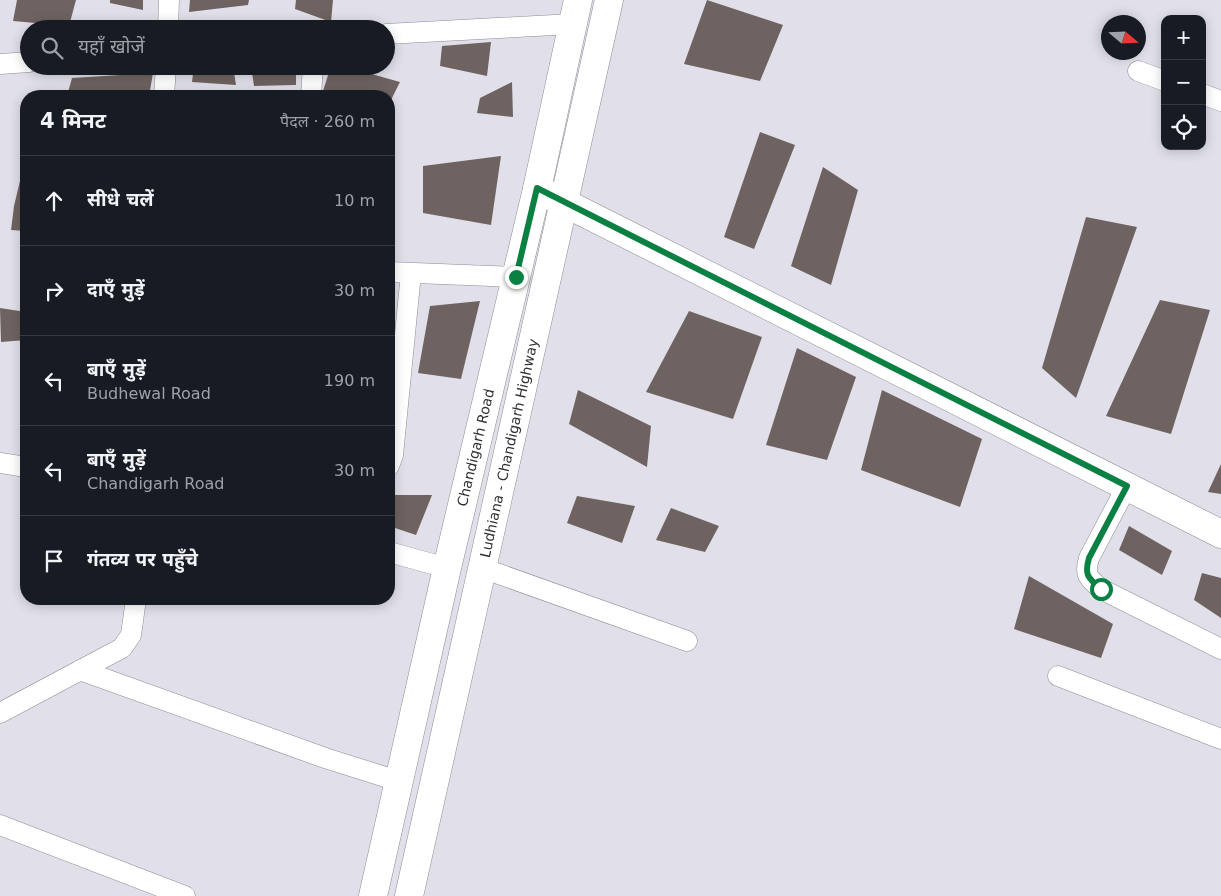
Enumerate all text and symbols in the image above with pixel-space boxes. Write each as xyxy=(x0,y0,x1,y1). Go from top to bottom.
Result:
north arrow xyxy=(1101,15,1146,60)
map controls xyxy=(1161,15,1206,150)
button: + xyxy=(1161,15,1206,60)
search box xyxy=(20,20,395,75)
icon: search xyxy=(38,34,66,62)
text: यहाँ खोजें xyxy=(78,35,145,57)
button: − xyxy=(1161,60,1206,105)
button: locate xyxy=(1161,105,1206,150)
text: 4 मिनट xyxy=(40,109,106,133)
text: पैदल · 260 m xyxy=(280,112,375,131)
icon: ahead xyxy=(40,187,68,215)
text: सीधे चलें xyxy=(87,188,154,210)
text: 10 m xyxy=(334,191,375,210)
route end xyxy=(505,266,528,289)
icon: right xyxy=(40,277,68,305)
text: दाएँ मुड़ें xyxy=(87,278,145,300)
text: 30 m xyxy=(334,281,375,300)
street label: Ludhiana - Chandigarh Highway xyxy=(477,337,541,559)
text: बाएँ मुड़ें xyxy=(87,358,146,380)
icon: left xyxy=(40,367,68,395)
text: 190 m xyxy=(324,371,375,390)
text: Budhewal Road xyxy=(87,384,211,403)
street label: Chandigarh Road xyxy=(454,387,497,508)
text: बाएँ मुड़ें xyxy=(87,448,146,470)
icon: left xyxy=(40,457,68,485)
text: 30 m xyxy=(334,461,375,480)
text: Chandigarh Road xyxy=(87,474,225,493)
icon: arrive xyxy=(40,547,68,575)
text: गंतव्य पर पहुँचे xyxy=(87,548,198,570)
route start xyxy=(1090,578,1113,601)

